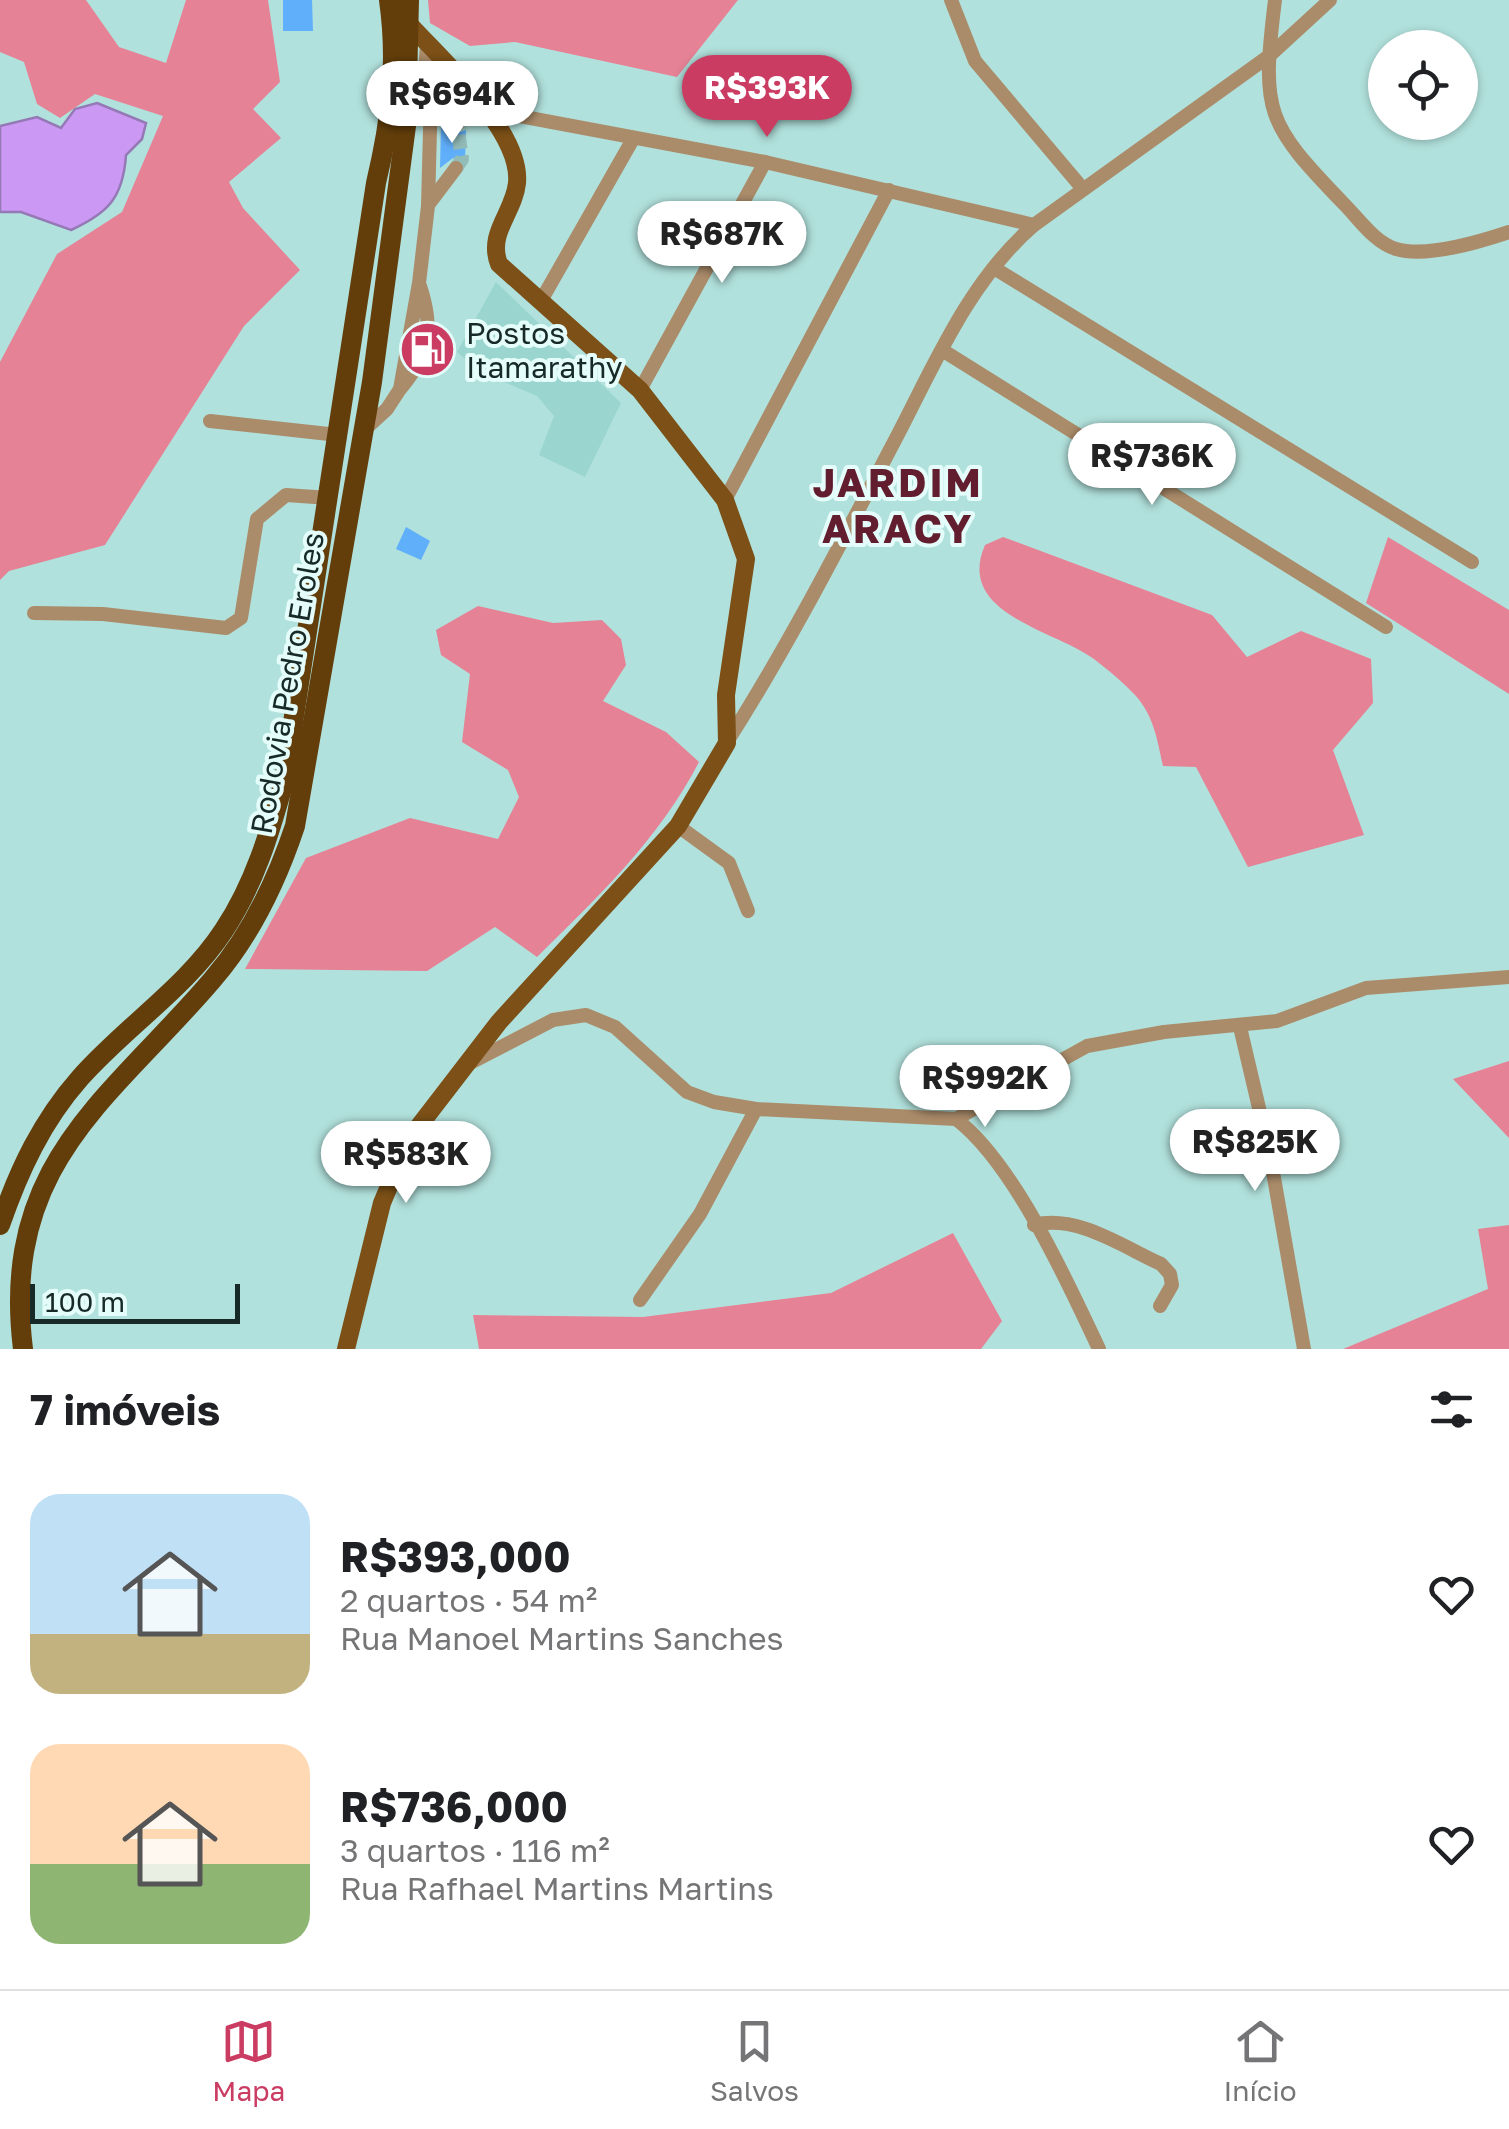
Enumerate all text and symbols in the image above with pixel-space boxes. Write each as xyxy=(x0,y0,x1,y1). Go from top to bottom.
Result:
map controls xyxy=(1368,30,1478,140)
button: locate xyxy=(1368,30,1478,140)
pin: R$393K xyxy=(686,55,848,140)
pin: R$694K xyxy=(371,61,533,146)
text: R$393K xyxy=(704,68,830,106)
text: R$694K xyxy=(388,74,516,112)
pin: R$687K xyxy=(641,201,803,286)
text: R$687K xyxy=(659,214,785,252)
place label: Postos Itamarathy xyxy=(466,315,623,385)
fuel station icon: Postos Itamarathy xyxy=(397,320,457,380)
pin: R$736K xyxy=(1071,423,1233,508)
text: R$736K xyxy=(1090,436,1214,474)
district label: JARDIM ARACY xyxy=(813,458,983,552)
street label: Rodovia Pedro Eroles xyxy=(243,529,331,837)
pin: R$992K xyxy=(904,1045,1066,1130)
text: R$992K xyxy=(921,1058,1049,1096)
pin: R$825K xyxy=(1174,1109,1336,1194)
pin: R$583K xyxy=(325,1121,487,1206)
text: R$825K xyxy=(1192,1122,1318,1160)
text: R$583K xyxy=(343,1134,469,1172)
scale bar xyxy=(30,1279,240,1324)
text: 100 m xyxy=(45,1285,125,1318)
icon: filters xyxy=(1424,1382,1479,1437)
text: 7 imóveis xyxy=(30,1384,220,1434)
text: R$393,000 xyxy=(340,1531,571,1581)
icon: home xyxy=(110,1534,230,1654)
icon: heart xyxy=(1424,1567,1479,1622)
text: 2 quartos · 54 m² xyxy=(340,1581,597,1619)
text: Rua Manoel Martins Sanches xyxy=(340,1619,783,1657)
text: R$736,000 xyxy=(340,1781,568,1831)
icon: home xyxy=(110,1784,230,1904)
icon: heart xyxy=(1424,1817,1479,1872)
text: 3 quartos · 116 m² xyxy=(340,1831,610,1869)
text: Rua Rafhael Martins Martins xyxy=(340,1869,774,1907)
tab: Mapa xyxy=(212,2014,285,2107)
tab: Salvos xyxy=(710,2014,799,2107)
tab: Início xyxy=(1224,2014,1297,2107)

